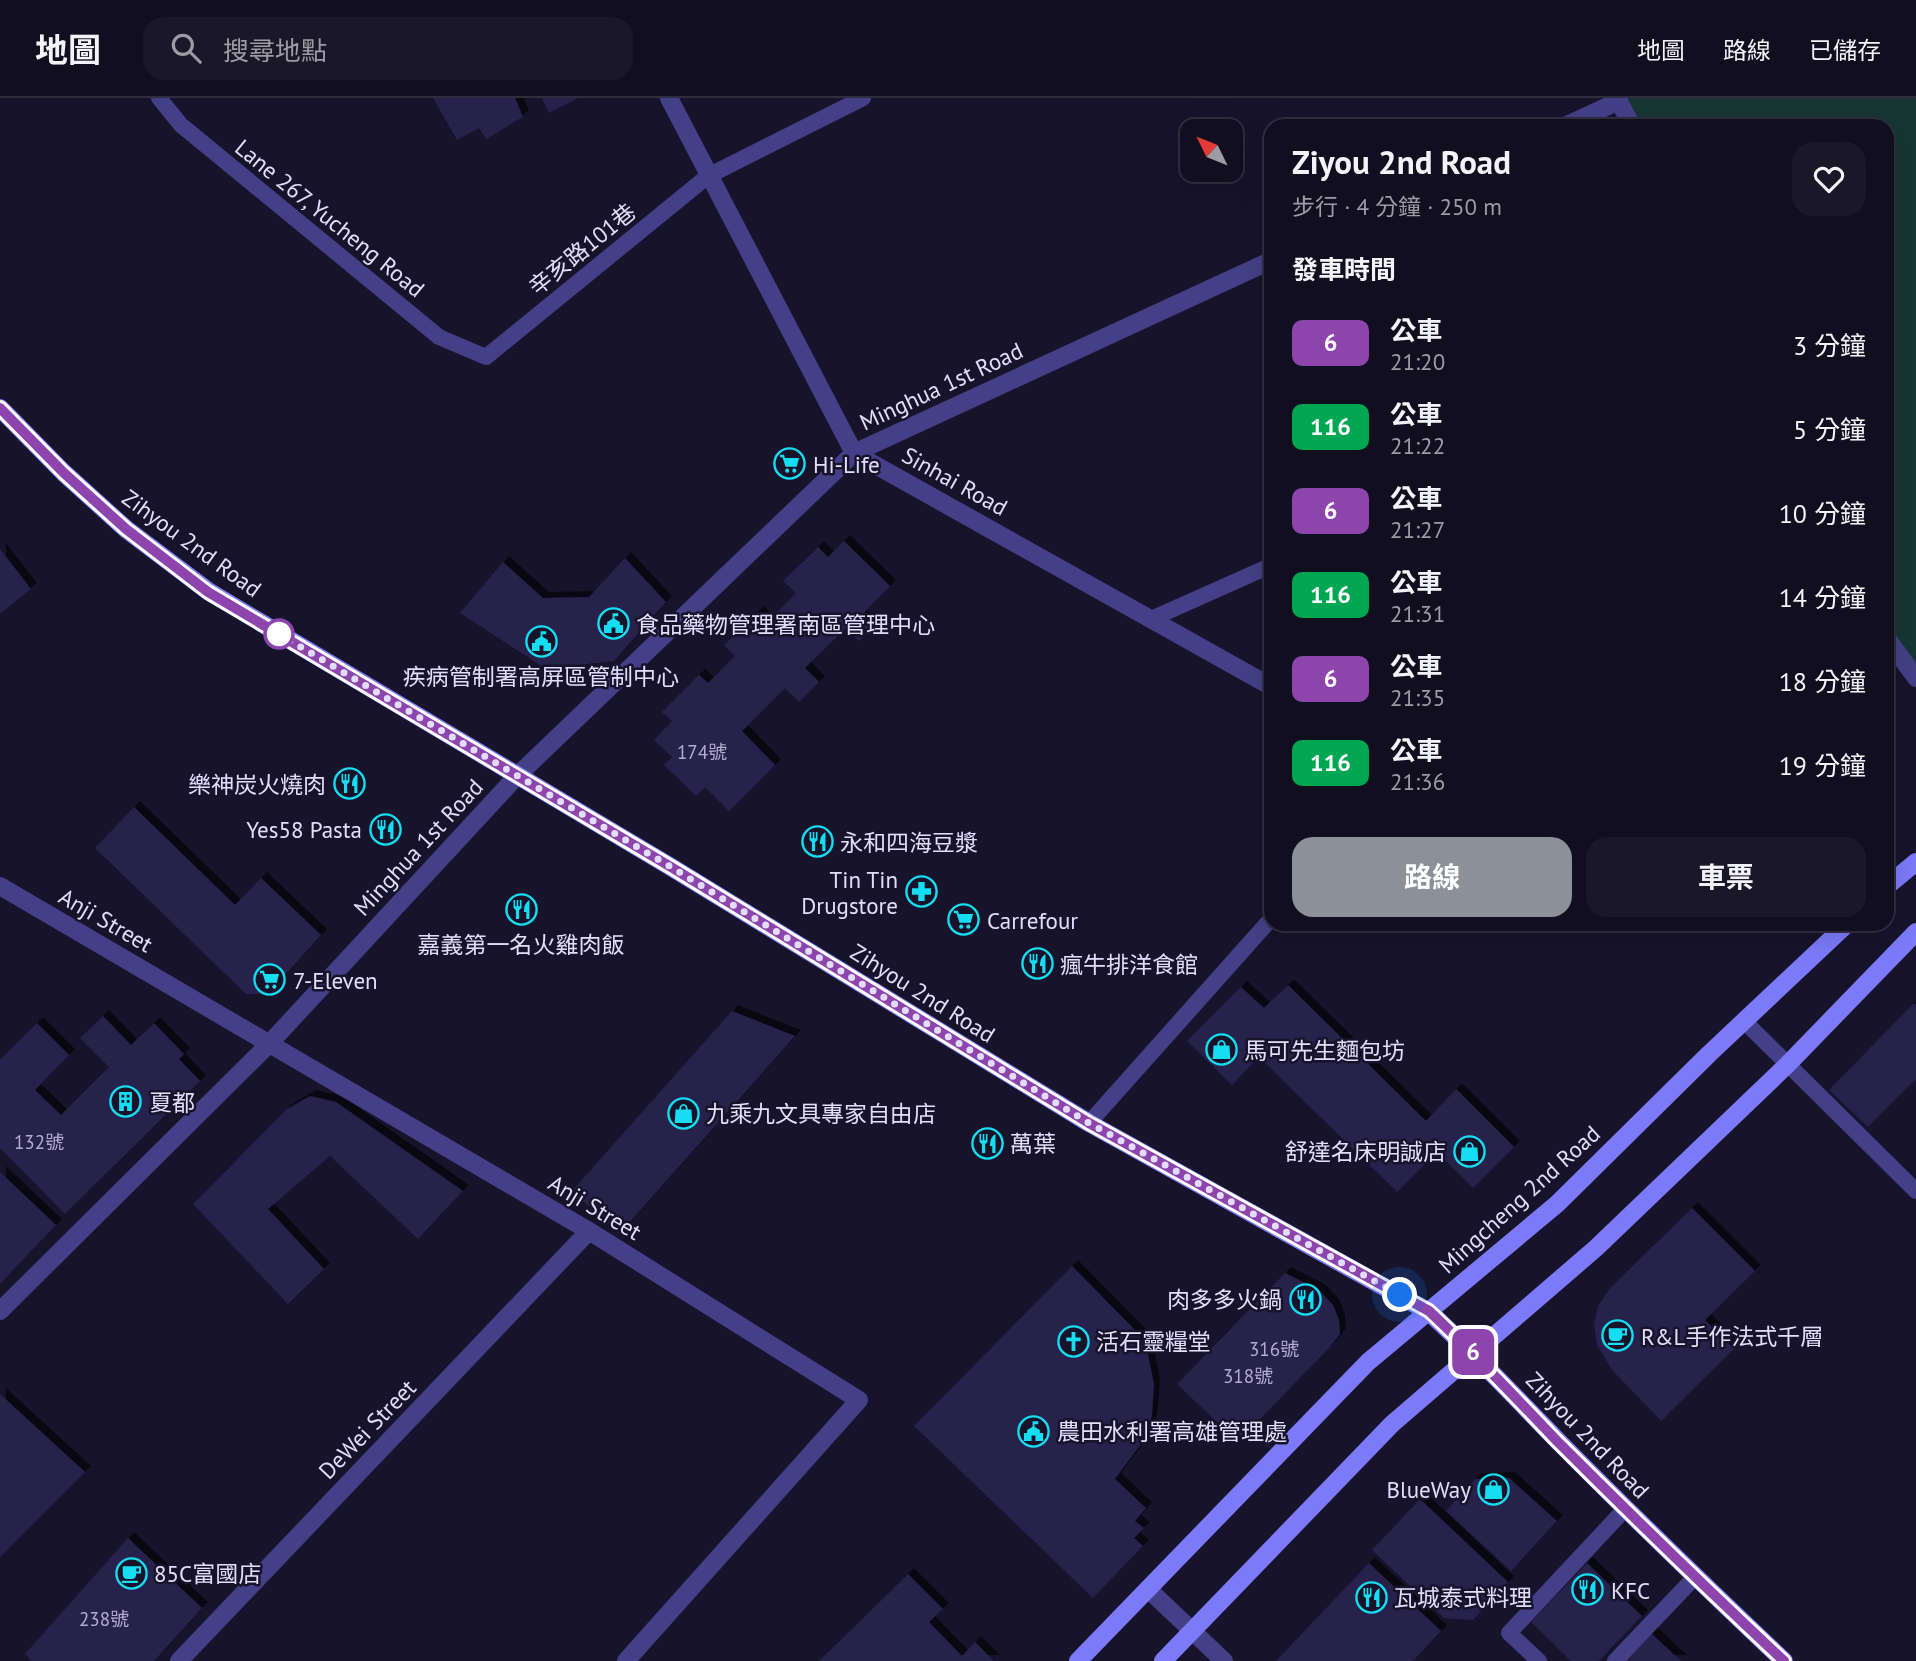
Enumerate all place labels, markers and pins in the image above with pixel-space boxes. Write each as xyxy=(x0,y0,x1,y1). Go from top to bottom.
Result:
supermarket icon: Hi-Life xyxy=(773,447,807,481)
place label: Hi-Life xyxy=(813,450,880,479)
public building icon: 食品藥物管理署南區管理中心 xyxy=(596,607,630,641)
place label: 食品藥物管理署南區管理中心 xyxy=(636,610,935,639)
unlabelled marker xyxy=(264,619,294,649)
public building icon: 疾病管制署高屏區管制中心 xyxy=(524,625,558,659)
place label: 疾病管制署高屏區管制中心 xyxy=(403,662,679,691)
restaurant icon: 樂神炭火燒肉 xyxy=(332,767,366,801)
place label: 樂神炭火燒肉 xyxy=(188,770,326,799)
restaurant icon: Yes58 Pasta xyxy=(368,812,402,846)
place label: Yes58 Pasta xyxy=(246,815,362,844)
restaurant icon: 永和四海豆漿 xyxy=(800,825,834,859)
place label: 永和四海豆漿 xyxy=(840,828,978,857)
place label: Tin Tin Drugstore xyxy=(801,865,898,920)
pharmacy icon: Tin Tin Drugstore xyxy=(904,875,938,909)
restaurant icon: 嘉義第一名火雞肉飯 xyxy=(504,893,538,927)
supermarket icon: Carrefour xyxy=(947,903,981,937)
place label: Carrefour xyxy=(987,906,1078,935)
place label: 嘉義第一名火雞肉飯 xyxy=(418,930,625,959)
restaurant icon: 瘋牛排洋食館 xyxy=(1020,947,1054,981)
place label: 瘋牛排洋食館 xyxy=(1060,950,1198,979)
supermarket icon: 7-Eleven xyxy=(253,963,287,997)
place label: 7-Eleven xyxy=(293,966,378,995)
shop icon: 馬可先生麵包坊 xyxy=(1204,1033,1238,1067)
place label: 馬可先生麵包坊 xyxy=(1244,1036,1405,1065)
building icon: 夏都 xyxy=(109,1085,143,1119)
place label: 夏都 xyxy=(149,1088,195,1117)
shop icon: 九乘九文具專家自由店 xyxy=(666,1096,700,1130)
place label: 九乘九文具專家自由店 xyxy=(706,1099,936,1128)
restaurant icon: 萬葉 xyxy=(970,1126,1004,1160)
place label: 萬葉 xyxy=(1010,1129,1056,1158)
shop icon: 舒達名床明誠店 xyxy=(1452,1134,1486,1168)
place label: 舒達名床明誠店 xyxy=(1285,1137,1446,1166)
restaurant icon: 肉多多火鍋 xyxy=(1288,1282,1322,1316)
place label: 肉多多火鍋 xyxy=(1167,1285,1282,1314)
cafe icon: R&L手作法式千層 xyxy=(1601,1319,1635,1353)
place label: R&L手作法式千層 xyxy=(1641,1322,1823,1351)
church icon: 活石靈糧堂 xyxy=(1056,1324,1090,1358)
place label: 活石靈糧堂 xyxy=(1096,1327,1211,1356)
public building icon: 農田水利署高雄管理處 xyxy=(1017,1414,1051,1448)
place label: 農田水利署高雄管理處 xyxy=(1057,1417,1287,1446)
shop icon: BlueWay xyxy=(1477,1472,1511,1506)
place label: BlueWay xyxy=(1387,1475,1471,1504)
cafe icon: 85C富國店 xyxy=(114,1556,148,1590)
place label: 85C富國店 xyxy=(154,1559,261,1588)
restaurant icon: KFC xyxy=(1571,1573,1605,1607)
place label: KFC xyxy=(1611,1576,1650,1605)
restaurant icon: 瓦城泰式料理 xyxy=(1354,1580,1388,1614)
place label: 瓦城泰式料理 xyxy=(1394,1583,1532,1612)

